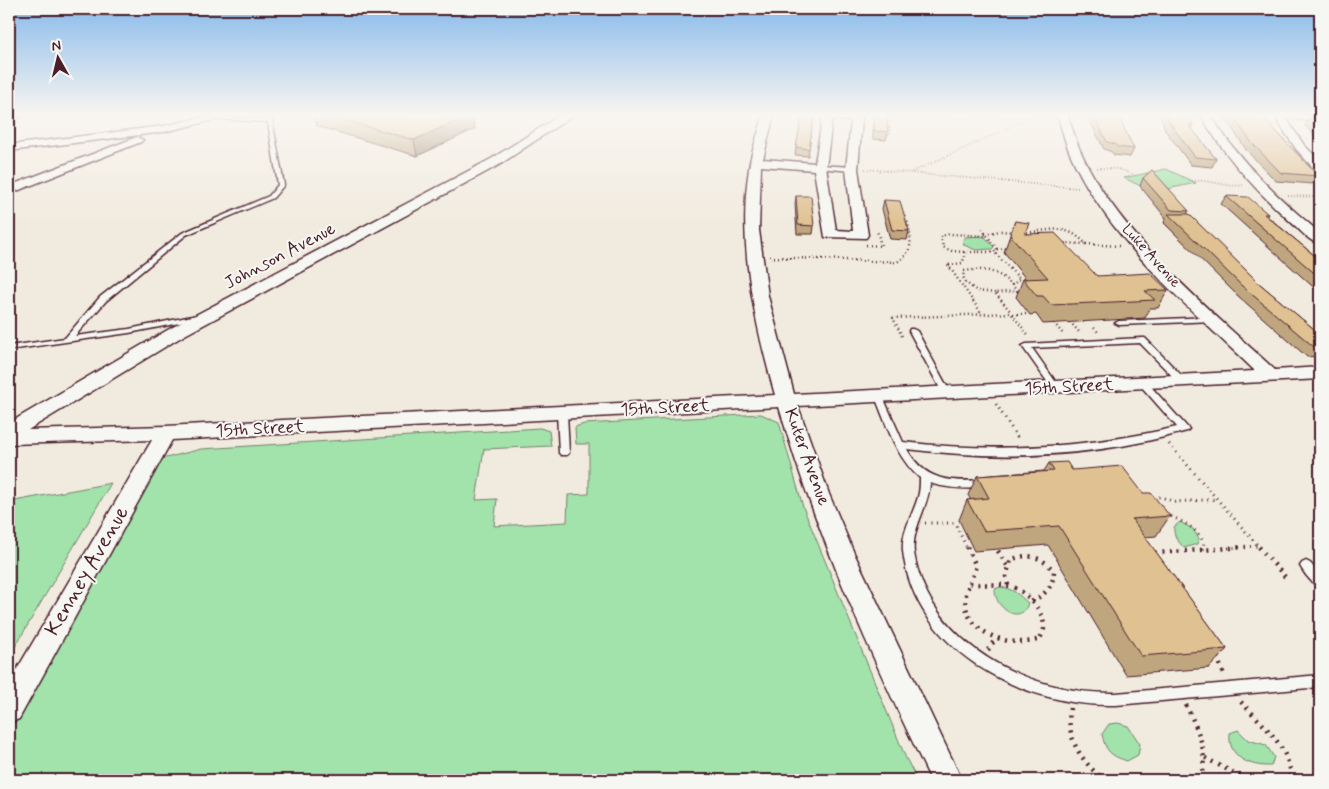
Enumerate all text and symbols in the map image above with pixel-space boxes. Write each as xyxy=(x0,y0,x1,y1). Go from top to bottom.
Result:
north arrow xyxy=(32,32,82,82)
text: N xyxy=(50,37,62,56)
street label: Johnson Avenue xyxy=(220,217,340,295)
street label: Luke Avenue xyxy=(1117,220,1185,292)
street label: 15th Street xyxy=(1024,373,1115,401)
street label: 15th Street xyxy=(620,394,711,422)
street label: Kuter Avenue xyxy=(778,405,836,509)
street label: 15th Street xyxy=(215,415,306,443)
street label: Kenney Avenue xyxy=(38,501,136,641)

